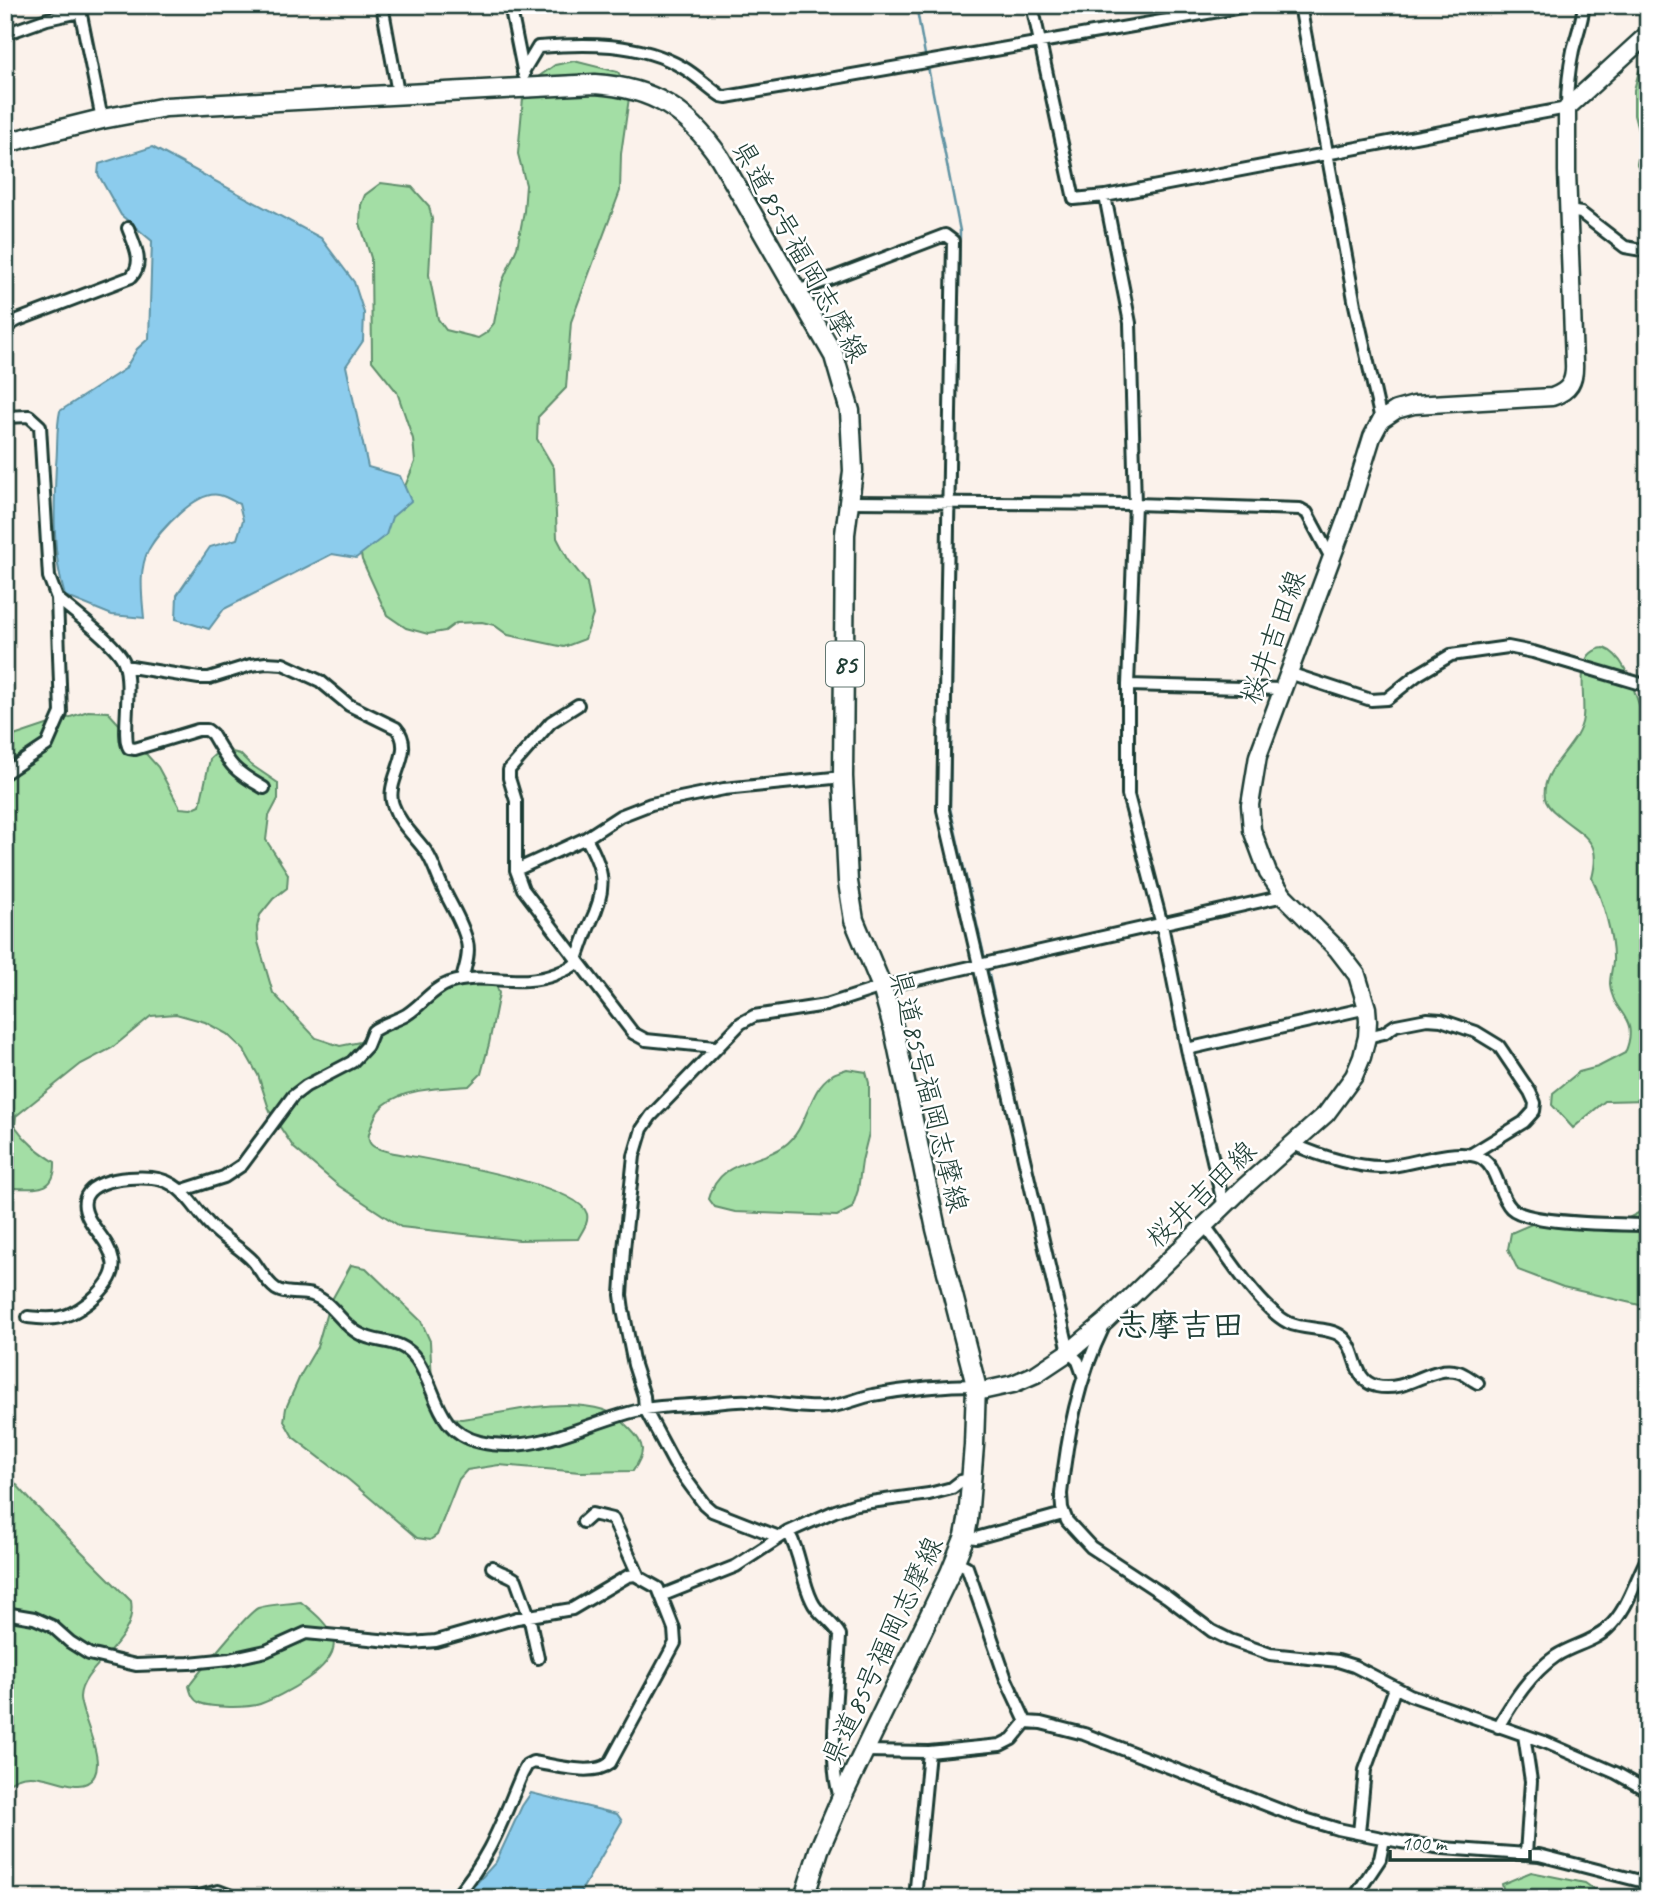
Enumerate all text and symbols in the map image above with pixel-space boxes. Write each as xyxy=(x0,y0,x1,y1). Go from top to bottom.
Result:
street label: 県道85号福岡志摩線 xyxy=(724,134,876,368)
street label: 桜井吉田線 xyxy=(1233,565,1313,709)
road number: 85 xyxy=(826,642,864,686)
street label: 県道85号福岡志摩線 xyxy=(882,966,976,1216)
street label: 桜井吉田線 xyxy=(1138,1133,1264,1255)
district label: 志摩吉田 xyxy=(1116,1305,1244,1346)
street label: 県道85号福岡志摩線 xyxy=(813,1531,951,1771)
scale bar xyxy=(1390,1819,1530,1863)
text: 100 m xyxy=(1401,1830,1448,1856)

